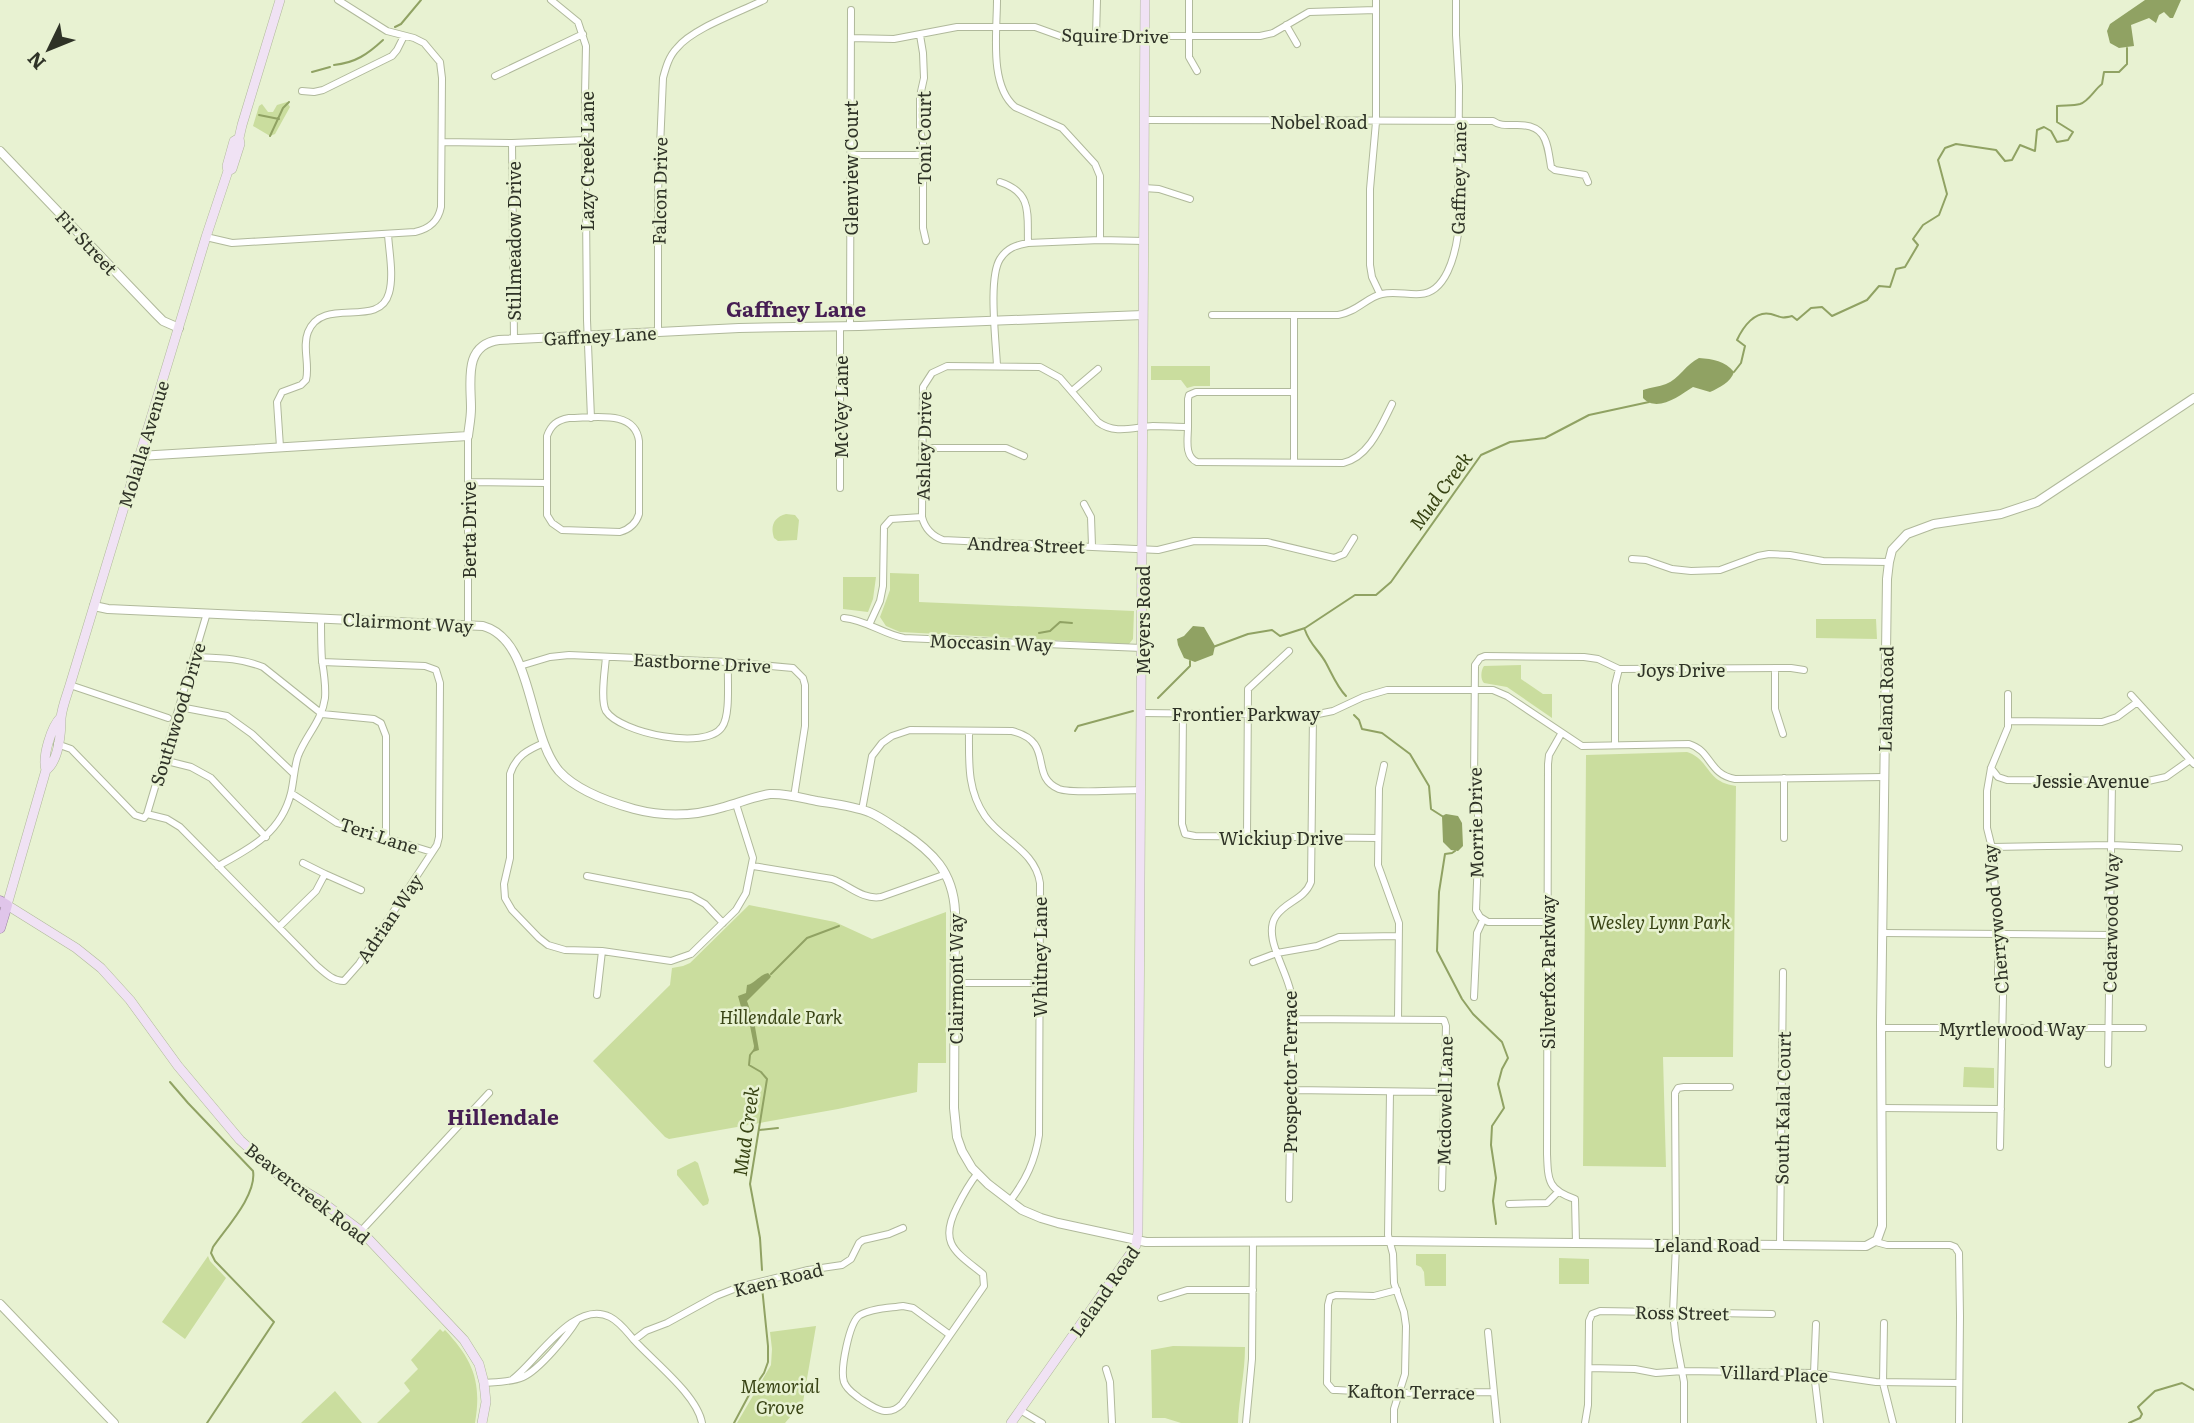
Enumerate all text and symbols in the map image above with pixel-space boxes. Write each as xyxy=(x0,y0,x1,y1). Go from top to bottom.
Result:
north arrow xyxy=(14,14,84,84)
street label: Squire Drive xyxy=(1061,21,1169,49)
text: N xyxy=(20,46,52,77)
street label: Toni Court xyxy=(910,90,937,185)
street label: Lazy Creek Lane xyxy=(573,91,600,231)
street label: Glenview Court xyxy=(837,100,864,235)
street label: Nobel Road xyxy=(1270,108,1368,135)
street label: Gaffney Lane xyxy=(1444,121,1472,235)
street label: Falcon Drive xyxy=(645,137,673,245)
street label: Stillmeadow Drive xyxy=(500,161,527,321)
street label: Fir Street xyxy=(50,203,125,281)
district label: Gaffney Lane xyxy=(726,292,866,323)
street label: Gaffney Lane xyxy=(543,319,657,351)
street label: McVey Lane xyxy=(827,355,854,459)
street label: Molalla Avenue xyxy=(111,377,175,511)
street label: Ashley Drive xyxy=(909,391,937,501)
water label: Mud Creek xyxy=(1402,445,1478,535)
street label: Berta Drive xyxy=(455,481,482,579)
street label: Andrea Street xyxy=(967,528,1086,560)
street label: Meyers Road xyxy=(1129,565,1156,675)
street label: Clairmont Way xyxy=(342,605,475,639)
street label: Moccasin Way xyxy=(929,626,1054,658)
street label: Southwood Drive xyxy=(142,639,212,789)
street label: Eastborne Drive xyxy=(632,645,772,679)
street label: Leland Road xyxy=(1871,646,1899,752)
street label: Joys Drive xyxy=(1637,656,1725,683)
street label: Frontier Parkway xyxy=(1172,700,1321,727)
street label: Morrie Drive xyxy=(1461,767,1489,879)
street label: Jessie Avenue xyxy=(2033,767,2149,794)
street label: Teri Lane xyxy=(336,810,422,860)
street label: Wickiup Drive xyxy=(1219,824,1343,851)
street label: Cherrywood Way xyxy=(1975,842,2015,995)
street label: Cedarwood Way xyxy=(2095,852,2125,993)
street label: Adrian Way xyxy=(349,868,429,968)
street label: Silverfox Parkway xyxy=(1534,894,1561,1049)
street label: Whitney Lane xyxy=(1026,897,1053,1017)
park label: Wesley Lynn Park xyxy=(1589,908,1731,935)
street label: Clairmont Way xyxy=(942,913,969,1045)
street label: Prospector Terrace xyxy=(1276,991,1303,1153)
park label: Hillendale Park xyxy=(719,1003,843,1030)
street label: Myrtlewood Way xyxy=(1938,1015,2086,1042)
street label: South Kalal Court xyxy=(1767,1030,1797,1185)
street label: Mcdowell Lane xyxy=(1429,1036,1459,1166)
water label: Mud Creek xyxy=(725,1084,765,1178)
district label: Hillendale xyxy=(447,1100,559,1131)
street label: Beavercreek Road xyxy=(240,1136,376,1250)
street label: Leland Road xyxy=(1654,1231,1760,1258)
street label: Leland Road xyxy=(1062,1240,1146,1342)
street label: Kaen Road xyxy=(730,1255,826,1303)
street label: Ross Street xyxy=(1635,1298,1730,1326)
street label: Villard Place xyxy=(1719,1358,1829,1388)
park label: Memorial Grove xyxy=(740,1372,821,1420)
street label: Kafton Terrace xyxy=(1347,1376,1475,1406)

